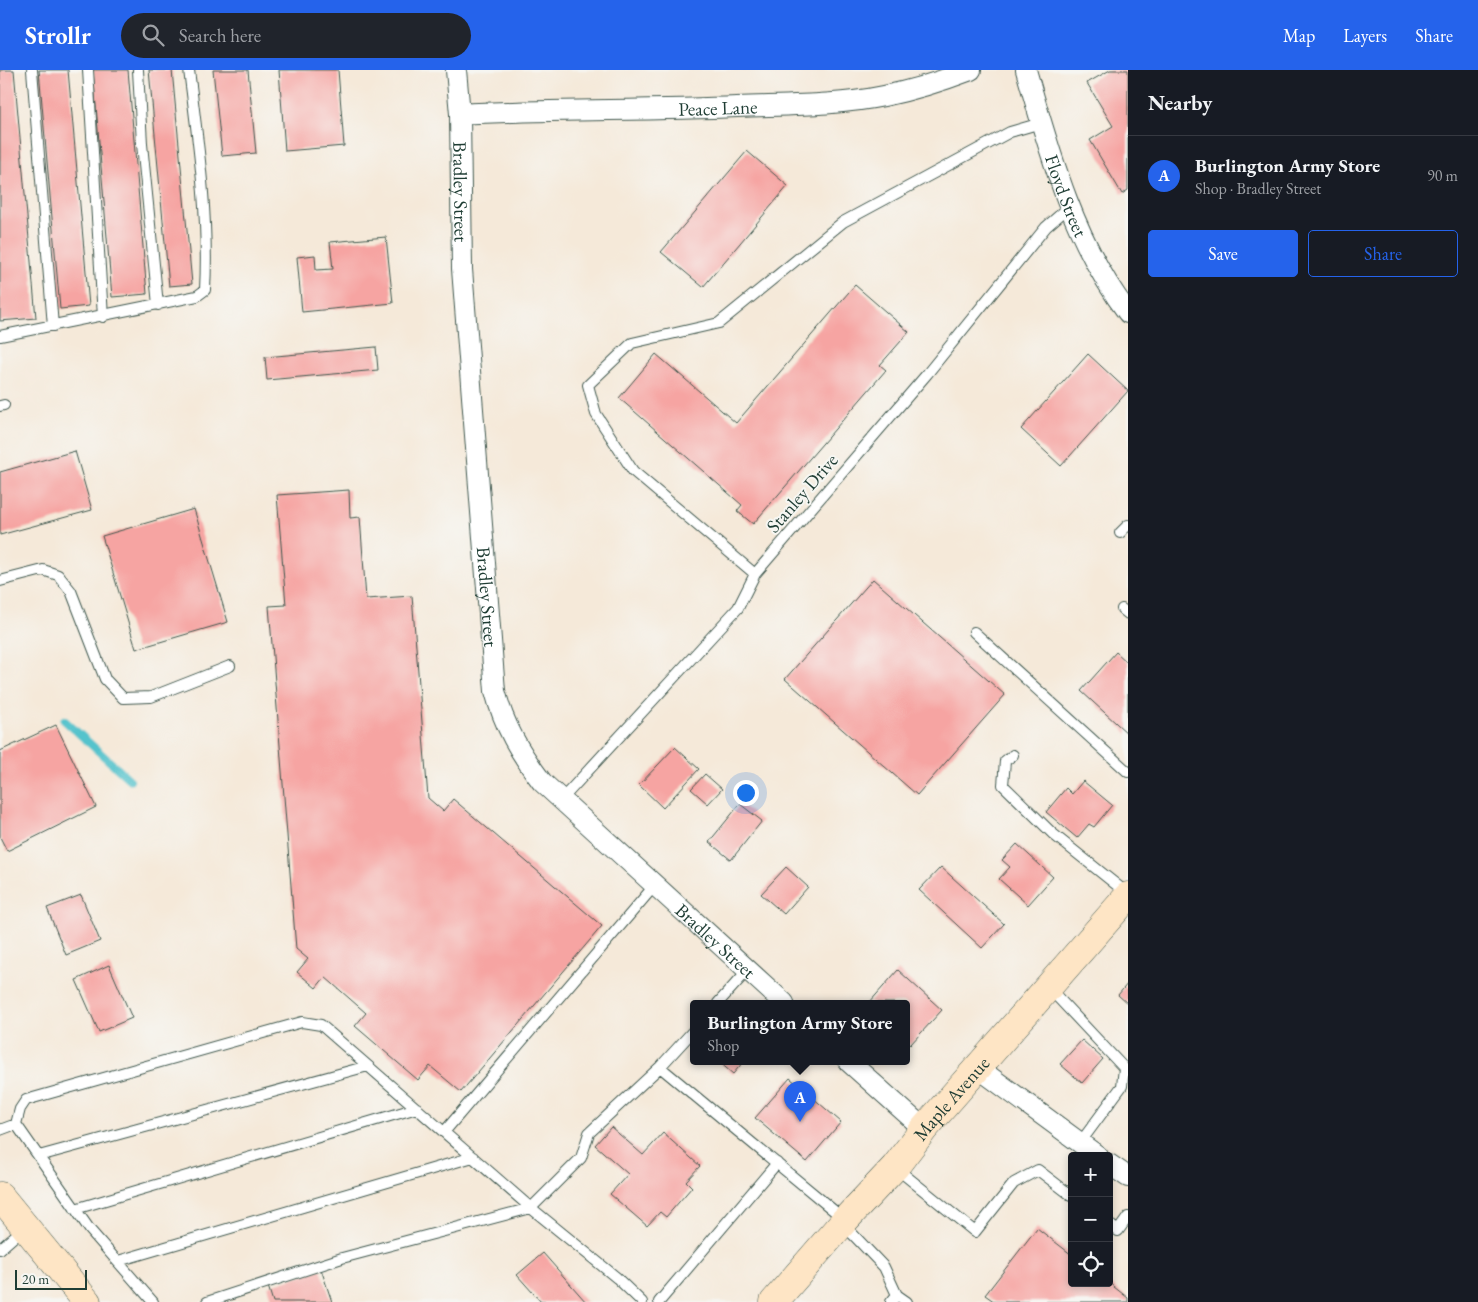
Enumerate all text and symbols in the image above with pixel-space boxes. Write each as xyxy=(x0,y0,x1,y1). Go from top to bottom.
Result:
search box xyxy=(121,13,471,58)
text: Strollr xyxy=(25,20,91,51)
icon: search xyxy=(139,21,167,49)
text: Search here xyxy=(179,23,261,48)
text: Map xyxy=(1283,24,1315,47)
text: Layers xyxy=(1343,24,1387,47)
text: Share xyxy=(1415,24,1453,47)
text: Nearby xyxy=(1148,89,1212,116)
street label: Peace Lane xyxy=(678,94,758,121)
street label: Bradley Street xyxy=(448,141,474,242)
street label: Floyd Street xyxy=(1039,151,1094,241)
text: Burlington Army Store xyxy=(1195,153,1380,178)
text: A xyxy=(1158,165,1170,186)
text: 90 m xyxy=(1427,165,1458,186)
text: Shop · Bradley Street xyxy=(1195,178,1321,199)
button: Save xyxy=(1148,230,1298,277)
button: Share xyxy=(1308,230,1458,277)
street label: Stanley Drive xyxy=(761,448,843,538)
street label: Bradley Street xyxy=(471,546,504,648)
your location xyxy=(733,780,759,806)
street label: Bradley Street xyxy=(670,898,761,984)
popup xyxy=(690,1000,910,1065)
text: Burlington Army Store xyxy=(707,1010,893,1035)
text: Shop xyxy=(707,1035,739,1056)
street label: Maple Avenue xyxy=(907,1051,995,1146)
pin: A xyxy=(784,1081,816,1122)
map controls xyxy=(1068,1152,1113,1287)
button: + xyxy=(1068,1152,1113,1197)
button: − xyxy=(1068,1197,1113,1242)
button: locate xyxy=(1068,1242,1113,1287)
scale bar xyxy=(15,1267,88,1290)
text: 20 m xyxy=(22,1270,49,1288)

